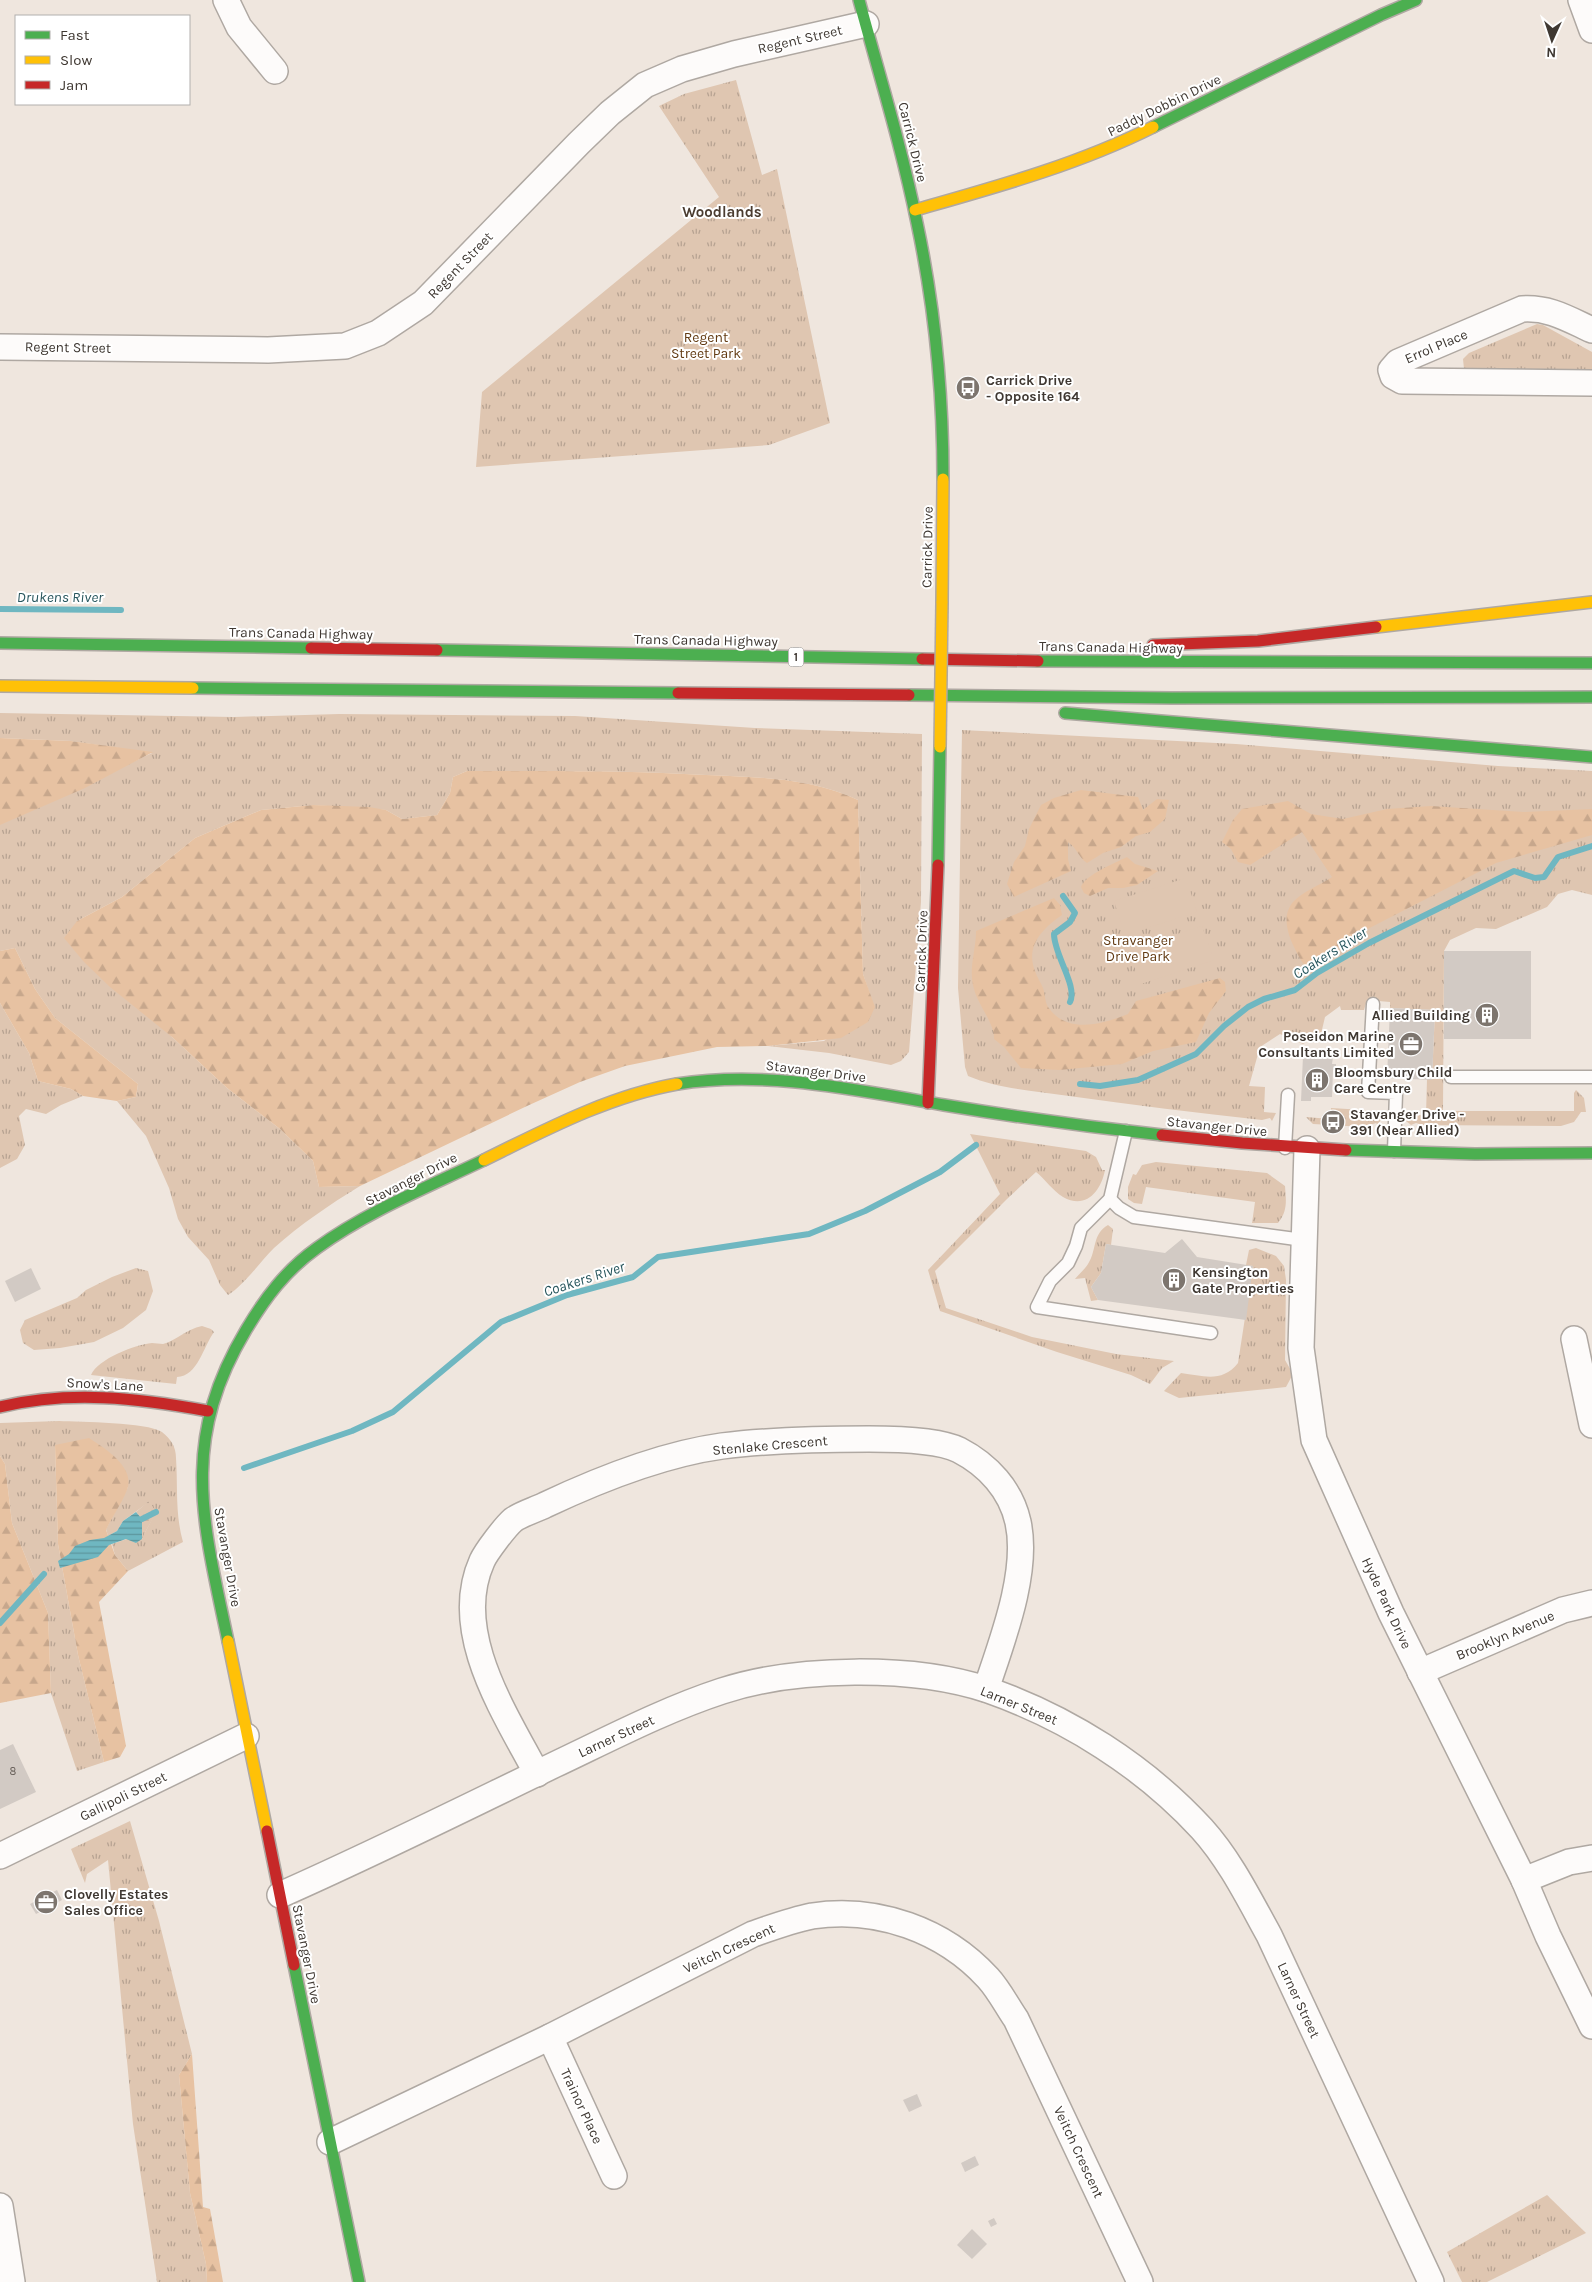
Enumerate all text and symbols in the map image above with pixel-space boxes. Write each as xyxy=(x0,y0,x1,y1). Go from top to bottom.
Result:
legend xyxy=(15,15,190,105)
north arrow xyxy=(1527,15,1577,65)
street label: Regent Street xyxy=(756,21,844,57)
text: Fast xyxy=(60,26,90,44)
text: N xyxy=(1546,44,1557,61)
text: Slow xyxy=(60,51,92,69)
street label: Paddy Dobbin Drive xyxy=(1105,71,1224,140)
text: Jam xyxy=(60,76,88,94)
street label: Carrick Drive xyxy=(894,100,931,184)
district label: Woodlands xyxy=(682,203,762,221)
street label: Regent Street xyxy=(424,228,496,302)
street label: Errol Place xyxy=(1402,326,1470,367)
park label: Regent Street Park xyxy=(671,329,741,362)
street label: Regent Street xyxy=(25,338,111,357)
place label: Carrick Drive - Opposite 164 xyxy=(986,372,1080,405)
bus stop icon: Carrick Drive - Opposite 164 xyxy=(955,375,981,401)
street label: Carrick Drive xyxy=(918,506,937,588)
water label: Drukens River xyxy=(17,588,104,606)
street label: Trans Canada Highway xyxy=(229,624,374,643)
street label: Trans Canada Highway xyxy=(634,631,779,650)
street label: Trans Canada Highway xyxy=(1039,638,1184,657)
road number: 1 xyxy=(788,648,804,666)
street label: Carrick Drive xyxy=(912,910,931,992)
water label: Coakers River xyxy=(1289,923,1371,983)
park label: Stravanger Drive Park xyxy=(1103,932,1174,965)
building icon: Allied Building xyxy=(1474,1002,1500,1028)
place label: Allied Building xyxy=(1372,1007,1470,1024)
place label: Poseidon Marine Consultants Limited xyxy=(1258,1028,1394,1061)
office icon: Poseidon Marine Consultants Limited xyxy=(1398,1031,1424,1057)
street label: Stavanger Drive xyxy=(765,1057,867,1086)
place label: Bloomsbury Child Care Centre xyxy=(1334,1064,1452,1097)
building icon: Bloomsbury Child Care Centre xyxy=(1304,1067,1330,1093)
place label: Stavanger Drive - 391 (Near Allied) xyxy=(1350,1106,1465,1139)
bus stop icon: Stavanger Drive - 391 (Near Allied) xyxy=(1320,1109,1346,1135)
street label: Stavanger Drive xyxy=(1166,1113,1268,1140)
street label: Stavanger Drive xyxy=(362,1149,460,1210)
water label: Coakers River xyxy=(541,1257,628,1301)
place label: Kensington Gate Properties xyxy=(1192,1264,1294,1297)
building icon: Kensington Gate Properties xyxy=(1161,1267,1187,1293)
street label: Snow's Lane xyxy=(66,1374,144,1395)
street label: Stenlake Crescent xyxy=(712,1432,828,1459)
street label: Stavanger Drive xyxy=(210,1506,245,1608)
street label: Hyde Park Drive xyxy=(1358,1555,1415,1652)
street label: Brooklyn Avenue xyxy=(1453,1607,1557,1664)
street label: Larner Street xyxy=(978,1682,1060,1729)
street label: Larner Street xyxy=(576,1711,657,1761)
house number: 8 xyxy=(10,1765,17,1778)
street label: Gallipoli Street xyxy=(77,1768,169,1825)
place label: Clovelly Estates Sales Office xyxy=(64,1886,169,1919)
office icon: Clovelly Estates Sales Office xyxy=(33,1889,59,1915)
street label: Stavanger Drive xyxy=(289,1903,324,2005)
street label: Veitch Crescent xyxy=(681,1920,778,1977)
street label: Larner Street xyxy=(1274,1960,1324,2041)
street label: Trainor Place xyxy=(557,2066,606,2147)
street label: Veitch Crescent xyxy=(1050,2104,1107,2201)

